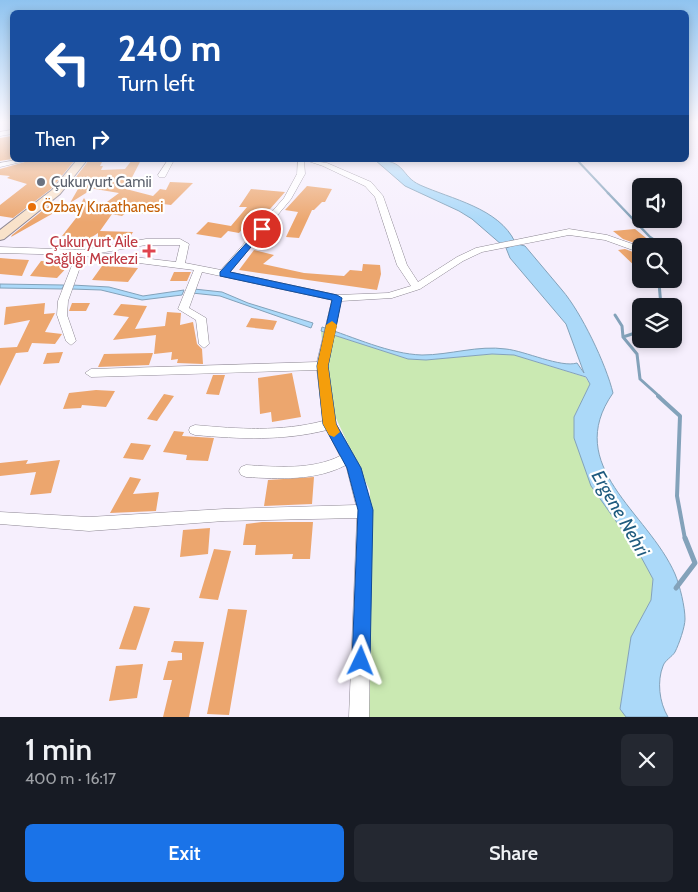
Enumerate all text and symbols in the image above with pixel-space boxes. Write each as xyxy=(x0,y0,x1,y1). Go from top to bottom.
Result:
text: 240 m xyxy=(118,27,221,70)
icon: left xyxy=(35,30,100,95)
text: Turn left xyxy=(118,70,195,97)
icon: right xyxy=(86,125,114,153)
text: Then xyxy=(35,128,76,151)
place label: Çukuryurt Camii xyxy=(51,173,152,191)
marker: Çukuryurt Camii xyxy=(35,176,47,188)
map controls xyxy=(632,178,682,348)
button: sound xyxy=(632,178,682,228)
place label: Özbay Kıraathanesi xyxy=(42,198,163,216)
marker: Özbay Kıraathanesi xyxy=(26,201,38,213)
pin xyxy=(241,208,283,250)
icon: arrive xyxy=(248,215,276,243)
place label: Çukuryurt Aile Sağlığı Merkezi xyxy=(45,233,138,268)
button: search xyxy=(632,238,682,288)
marker: Çukuryurt Aile Sağlığı Merkezi xyxy=(142,244,156,258)
button: layers xyxy=(632,298,682,348)
water label: Ergene Nehri xyxy=(587,466,655,561)
position arrow xyxy=(334,634,386,686)
text: 1 min xyxy=(25,731,92,768)
button: close xyxy=(621,734,673,786)
text: 400 m · 16:17 xyxy=(25,769,116,788)
button: Exit xyxy=(25,824,344,882)
button: Share xyxy=(354,824,673,882)

